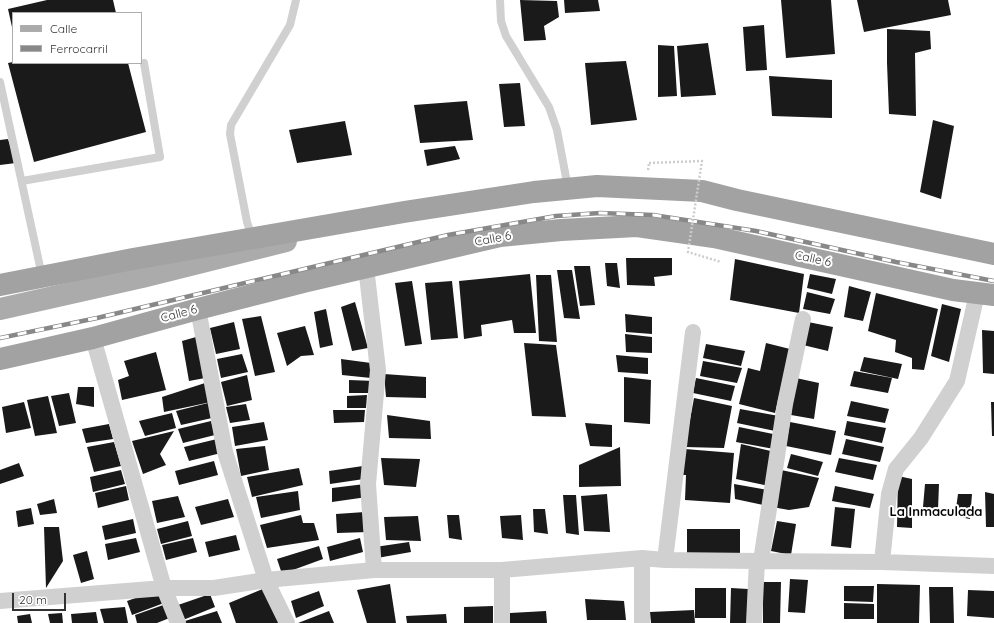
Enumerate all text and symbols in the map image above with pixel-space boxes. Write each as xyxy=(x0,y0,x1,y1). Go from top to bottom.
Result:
legend xyxy=(12,12,142,64)
text: Calle xyxy=(50,21,77,36)
text: Ferrocarril xyxy=(50,41,108,56)
street label: Calle 6 xyxy=(473,228,513,250)
street label: Calle 6 xyxy=(793,248,833,270)
street label: Calle 6 xyxy=(159,302,199,326)
district label: La Inmaculada xyxy=(890,504,982,520)
scale bar xyxy=(14,585,68,611)
text: 20 m xyxy=(19,592,47,607)

